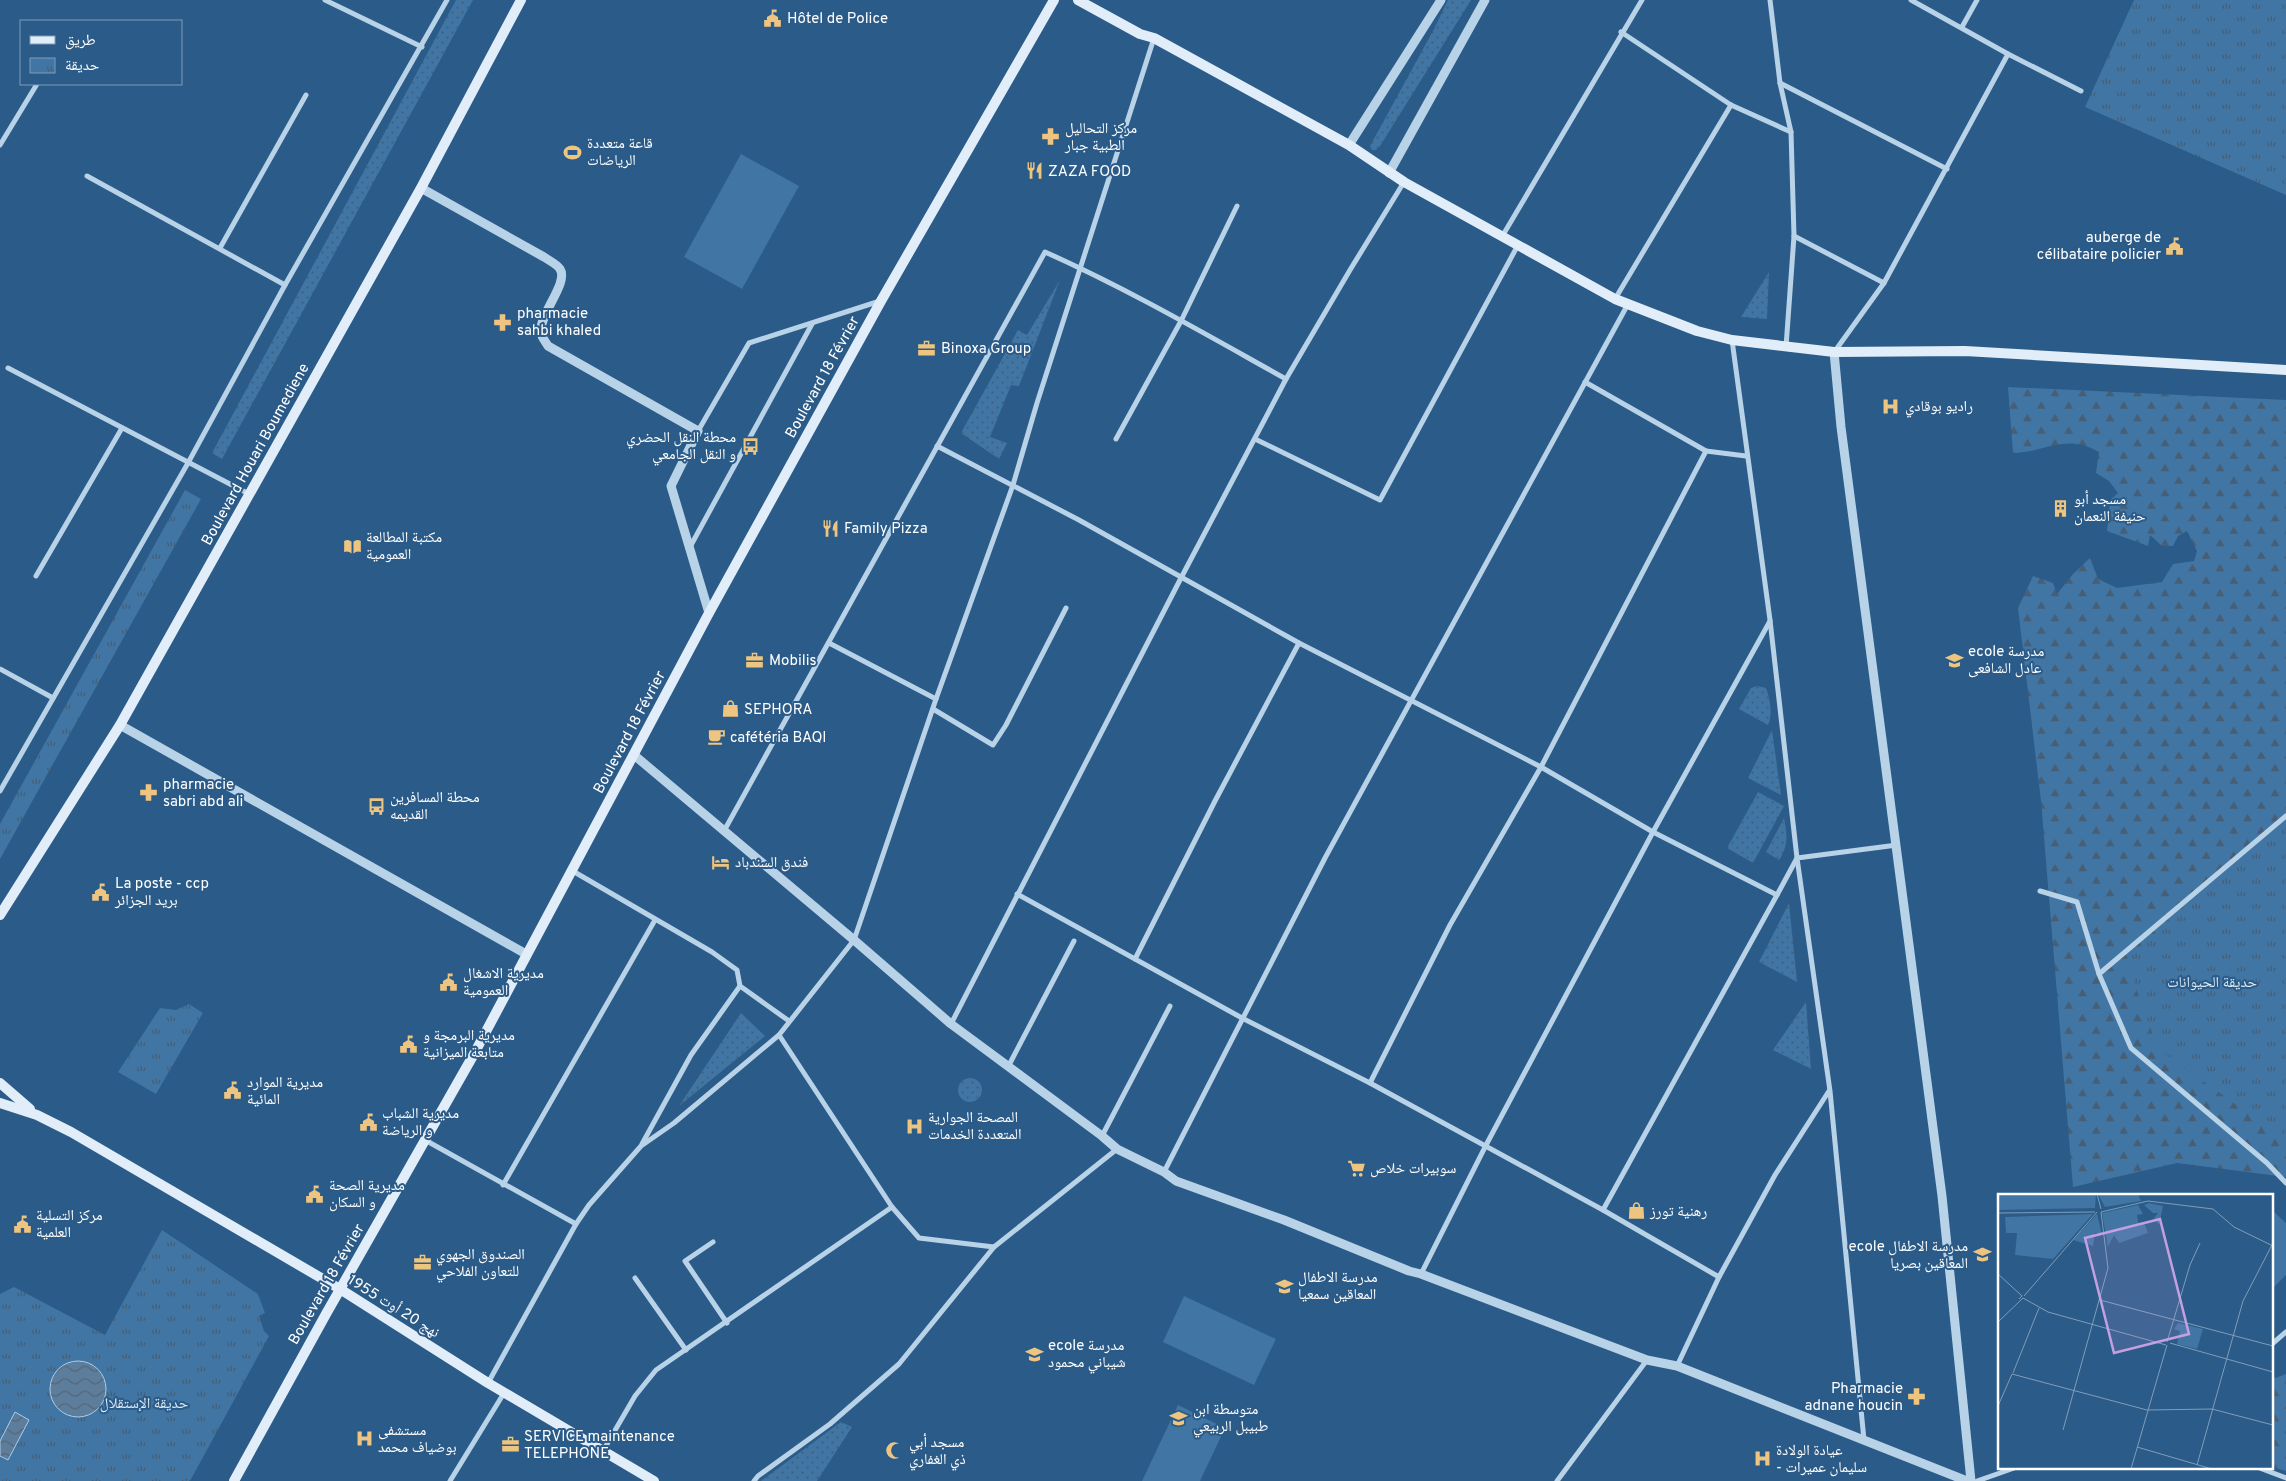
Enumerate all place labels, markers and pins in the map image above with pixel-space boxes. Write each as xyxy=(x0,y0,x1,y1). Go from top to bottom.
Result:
public building icon: Hôtel de Police xyxy=(763,8,783,28)
place label: Hôtel de Police xyxy=(787,10,888,29)
place label: مركز التحاليل الطبية جبار xyxy=(1064,120,1137,156)
pharmacy icon: مركز التحاليل الطبية جبار xyxy=(1041,127,1061,147)
place label: قاعة متعددة الرياضات xyxy=(587,135,653,171)
sports icon: قاعة متعددة الرياضات xyxy=(563,142,583,162)
restaurant icon: ZAZA FOOD xyxy=(1024,161,1044,181)
place label: ZAZA FOOD xyxy=(1048,163,1131,182)
place label: auberge de célibataire policier xyxy=(2037,229,2161,265)
public building icon: auberge de célibataire policier xyxy=(2165,236,2185,256)
place label: pharmacie sahbi khaled xyxy=(517,305,601,341)
pharmacy icon: pharmacie sahbi khaled xyxy=(493,312,513,332)
office icon: Binoxa Group xyxy=(917,338,937,358)
place label: Binoxa Group xyxy=(941,340,1031,359)
hospital icon: راديو بوقادي xyxy=(1881,396,1901,416)
place label: راديو بوقادي xyxy=(1905,398,1973,418)
place label: محطة النقل الحضري و النقل الجامعي xyxy=(626,429,736,466)
bus stop icon: محطة النقل الحضري و النقل الجامعي xyxy=(740,436,760,456)
place label: مسجد أبو حنيفة النعمان xyxy=(2074,490,2146,527)
building icon: مسجد أبو حنيفة النعمان xyxy=(2050,498,2070,518)
restaurant icon: Family Pizza xyxy=(820,518,840,538)
place label: Family Pizza xyxy=(844,520,928,539)
place label: مكتبة المطالعة العمومية xyxy=(366,529,442,565)
library icon: مكتبة المطالعة العمومية xyxy=(342,536,362,556)
place label: ecole مدرسة عادل الشافعى xyxy=(1968,643,2044,679)
office icon: Mobilis xyxy=(745,650,765,670)
school or university icon: ecole مدرسة عادل الشافعى xyxy=(1944,650,1964,670)
place label: Mobilis xyxy=(769,652,816,671)
shop icon: SEPHORA xyxy=(720,699,740,719)
place label: SEPHORA xyxy=(744,701,812,720)
cafe icon: cafétéria BAQI xyxy=(706,727,726,747)
place label: cafétéria BAQI xyxy=(730,729,827,748)
place label: pharmacie sabri abd ali xyxy=(163,776,243,812)
pharmacy icon: pharmacie sabri abd ali xyxy=(139,783,159,803)
place label: محطة المسافرين القديمه xyxy=(390,789,480,825)
bus stop icon: محطة المسافرين القديمه xyxy=(366,796,386,816)
hotel icon: فندق السندباد xyxy=(711,852,731,872)
place label: فندق السندباد xyxy=(735,854,808,873)
place label: La poste - ccp بريد الجزائر xyxy=(114,875,209,911)
public building icon: La poste - ccp بريد الجزائر xyxy=(91,882,111,902)
place label: مديرية الاشغال العمومية xyxy=(463,965,544,1001)
public building icon: مديرية الاشغال العمومية xyxy=(439,972,459,992)
place label: مديرية البرمجة و متابعة الميزانية xyxy=(423,1027,515,1063)
public building icon: مديرية البرمجة و متابعة الميزانية xyxy=(399,1034,419,1054)
place label: مديرية الموارد المائية xyxy=(247,1074,323,1110)
public building icon: مديرية الموارد المائية xyxy=(223,1081,243,1101)
place label: مديرية الشباب و الرياضة xyxy=(382,1105,459,1141)
place label: المصحة الجوارية المتعددة الخدمات xyxy=(928,1109,1022,1145)
public building icon: مديرية الشباب و الرياضة xyxy=(358,1112,378,1132)
hospital icon: المصحة الجوارية المتعددة الخدمات xyxy=(904,1116,924,1136)
supermarket icon: سوبيرات خلاص xyxy=(1346,1158,1366,1178)
place label: سوبيرات خلاص xyxy=(1370,1160,1456,1179)
place label: مديرية الصحة و السكان xyxy=(329,1177,405,1213)
public building icon: مديرية الصحة و السكان xyxy=(305,1184,325,1204)
shop icon: رهنية تورز xyxy=(1626,1201,1646,1221)
place label: رهنية تورز xyxy=(1649,1203,1707,1222)
place label: مركز التسلية العلمية xyxy=(36,1207,103,1243)
public building icon: مركز التسلية العلمية xyxy=(12,1214,32,1234)
place label: ecole مدرسة الاطفال المعاقين بصريا xyxy=(1848,1238,1968,1274)
school or university icon: ecole مدرسة الاطفال المعاقين بصريا xyxy=(1972,1245,1992,1265)
place label: الصندوق الجهوي للتعاون الفلاحي xyxy=(436,1246,525,1283)
office icon: الصندوق الجهوي للتعاون الفلاحي xyxy=(412,1253,432,1273)
place label: مدرسة الاطفال المعاقين سمعيا xyxy=(1298,1269,1378,1305)
school or university icon: مدرسة الاطفال المعاقين سمعيا xyxy=(1274,1276,1294,1296)
place label: ecole مدرسة شيباني محمود xyxy=(1048,1337,1126,1374)
school or university icon: ecole مدرسة شيباني محمود xyxy=(1024,1344,1044,1364)
place label: Pharmacie adnane houcin xyxy=(1804,1380,1903,1416)
pharmacy icon: Pharmacie adnane houcin xyxy=(1907,1387,1927,1407)
place label: متوسطة ابن طبيبل الربيعي xyxy=(1193,1401,1268,1438)
school or university icon: متوسطة ابن طبيبل الربيعي xyxy=(1169,1408,1189,1428)
place label: مستشفى بوضياف محمد xyxy=(378,1422,457,1458)
place label: SERVICE maintenance TELEPHONE xyxy=(524,1428,675,1464)
hospital icon: مستشفى بوضياف محمد xyxy=(354,1429,374,1449)
place label: مسجد أبي ذي الغفاري xyxy=(909,1433,966,1471)
office icon: SERVICE maintenance TELEPHONE xyxy=(500,1435,520,1455)
mosque icon: مسجد أبي ذي الغفاري xyxy=(885,1441,905,1461)
place label: عيادة الولادة - سليمان عميرات xyxy=(1776,1442,1867,1478)
hospital icon: عيادة الولادة - سليمان عميرات xyxy=(1752,1449,1772,1469)

